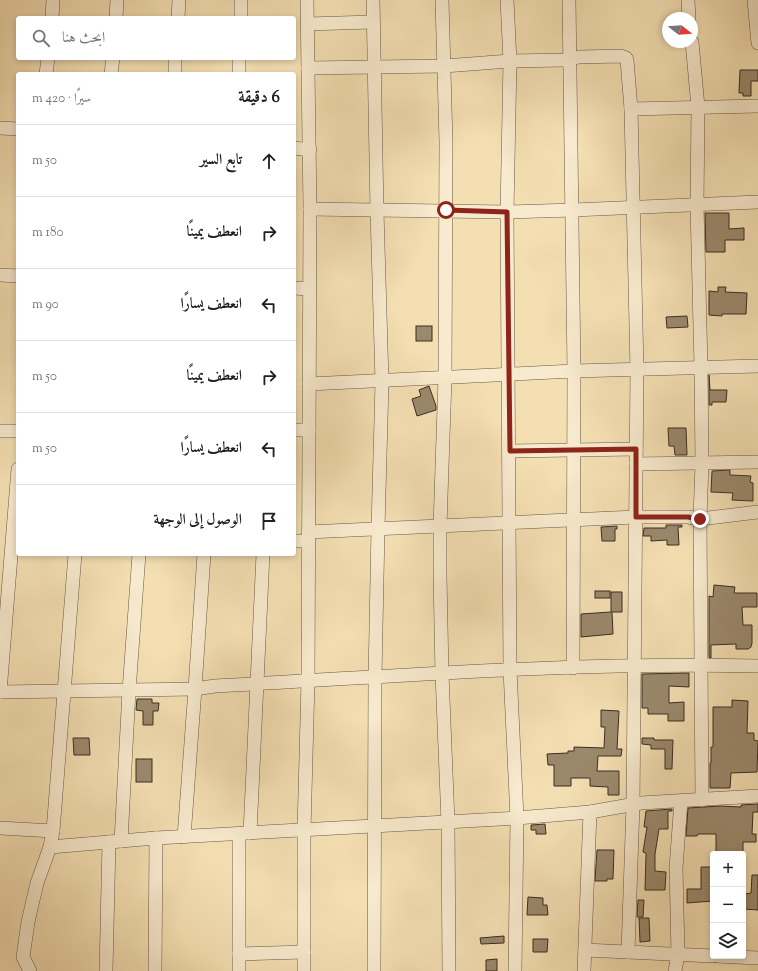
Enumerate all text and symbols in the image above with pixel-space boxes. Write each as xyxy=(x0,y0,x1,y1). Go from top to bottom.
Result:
north arrow xyxy=(662,12,698,48)
search box xyxy=(16,16,296,60)
icon: search xyxy=(30,27,52,49)
text: ابحث هنا xyxy=(62,28,105,49)
text: 6 دقيقة xyxy=(238,86,280,110)
text: سيرًا · 420 m xyxy=(32,90,91,108)
text: تابع السير xyxy=(200,150,242,171)
icon: ahead xyxy=(258,150,280,172)
text: 50 m xyxy=(32,152,57,170)
route start xyxy=(437,201,455,219)
text: انعطف يمينًا xyxy=(187,222,242,243)
icon: right xyxy=(258,222,280,244)
text: 180 m xyxy=(32,224,63,242)
text: انعطف يسارًا xyxy=(181,294,242,315)
icon: left xyxy=(258,294,280,316)
text: 90 m xyxy=(32,296,59,314)
text: انعطف يمينًا xyxy=(187,366,242,387)
icon: right xyxy=(258,366,280,388)
text: 50 m xyxy=(32,368,57,386)
text: انعطف يسارًا xyxy=(181,438,242,459)
icon: left xyxy=(258,438,280,460)
text: 50 m xyxy=(32,440,57,458)
text: الوصول إلى الوجهة xyxy=(153,510,242,531)
icon: arrive xyxy=(258,510,280,532)
route end xyxy=(691,510,709,528)
map controls xyxy=(710,851,746,959)
button: + xyxy=(710,851,746,887)
button: − xyxy=(710,887,746,923)
button: layers xyxy=(710,923,746,959)

